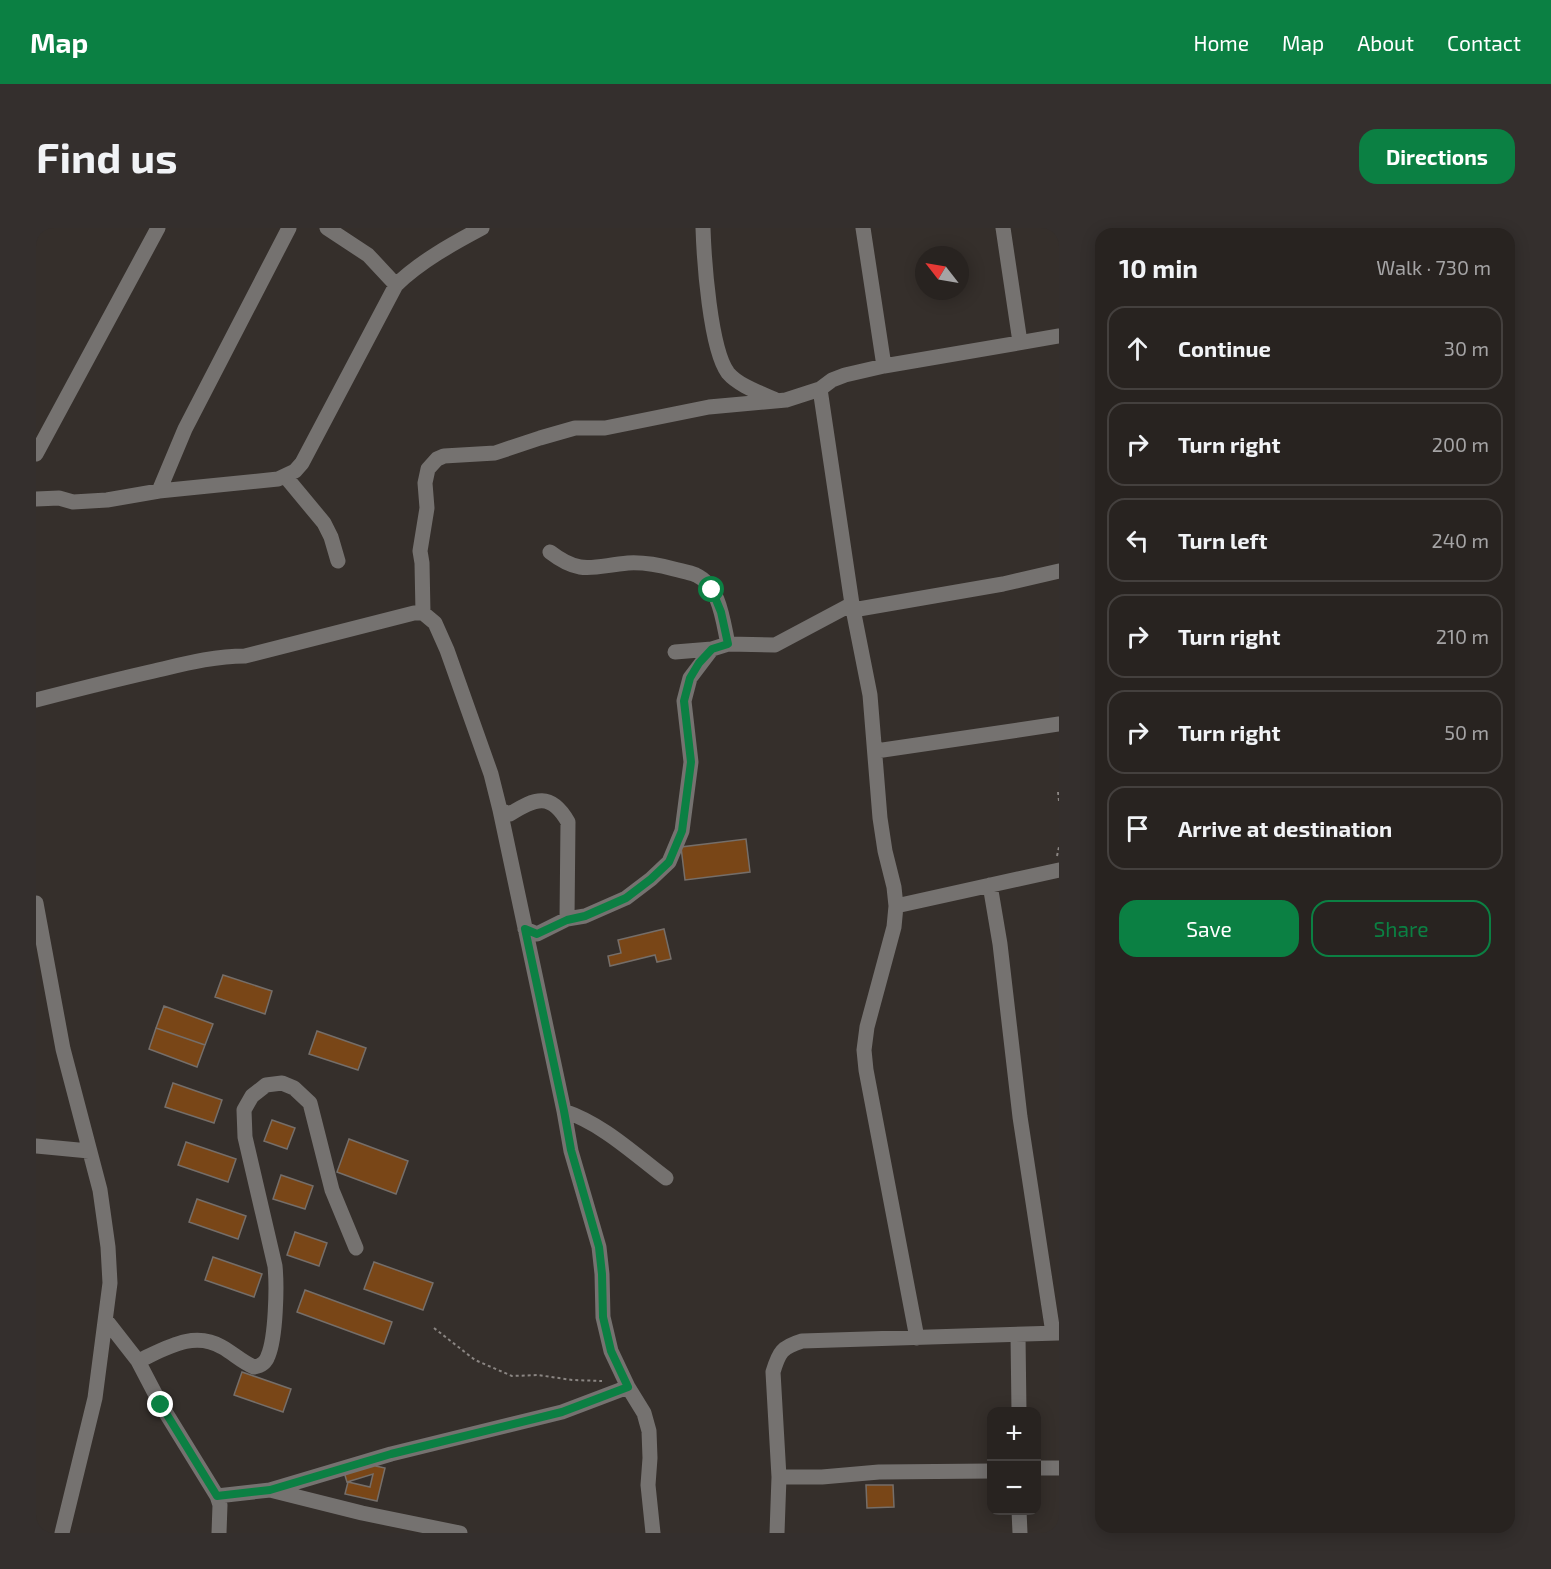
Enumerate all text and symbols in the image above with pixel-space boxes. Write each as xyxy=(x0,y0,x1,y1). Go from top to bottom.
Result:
text: Map xyxy=(30,25,88,59)
text: Home xyxy=(1193,30,1249,55)
text: Map xyxy=(1282,30,1324,55)
text: About xyxy=(1357,30,1414,55)
text: Contact xyxy=(1447,30,1521,55)
button: Directions xyxy=(1359,129,1515,184)
text: Find us xyxy=(36,131,178,181)
north arrow xyxy=(915,246,969,300)
text: 10 min xyxy=(1119,252,1198,283)
text: Walk · 730 m xyxy=(1376,255,1491,279)
icon: ahead xyxy=(1121,332,1154,365)
text: Continue xyxy=(1178,335,1271,361)
text: 30 m xyxy=(1444,336,1489,360)
icon: right xyxy=(1121,428,1154,461)
text: Turn right xyxy=(1178,431,1280,457)
text: 200 m xyxy=(1432,432,1489,456)
icon: left xyxy=(1121,524,1154,557)
text: Turn left xyxy=(1178,527,1267,553)
text: 240 m xyxy=(1431,528,1489,552)
route start xyxy=(698,576,724,602)
icon: right xyxy=(1121,620,1154,653)
text: Turn right xyxy=(1178,623,1280,649)
text: 210 m xyxy=(1436,624,1489,648)
icon: right xyxy=(1121,716,1154,749)
text: Turn right xyxy=(1178,719,1280,745)
text: 50 m xyxy=(1444,720,1489,744)
icon: arrive xyxy=(1121,812,1154,845)
text: Arrive at destination xyxy=(1178,815,1392,841)
button: Save xyxy=(1119,900,1299,957)
button: Share xyxy=(1311,900,1491,957)
route end xyxy=(147,1391,173,1417)
map controls xyxy=(987,1407,1041,1515)
button: + xyxy=(987,1407,1041,1461)
button: − xyxy=(987,1461,1041,1515)

